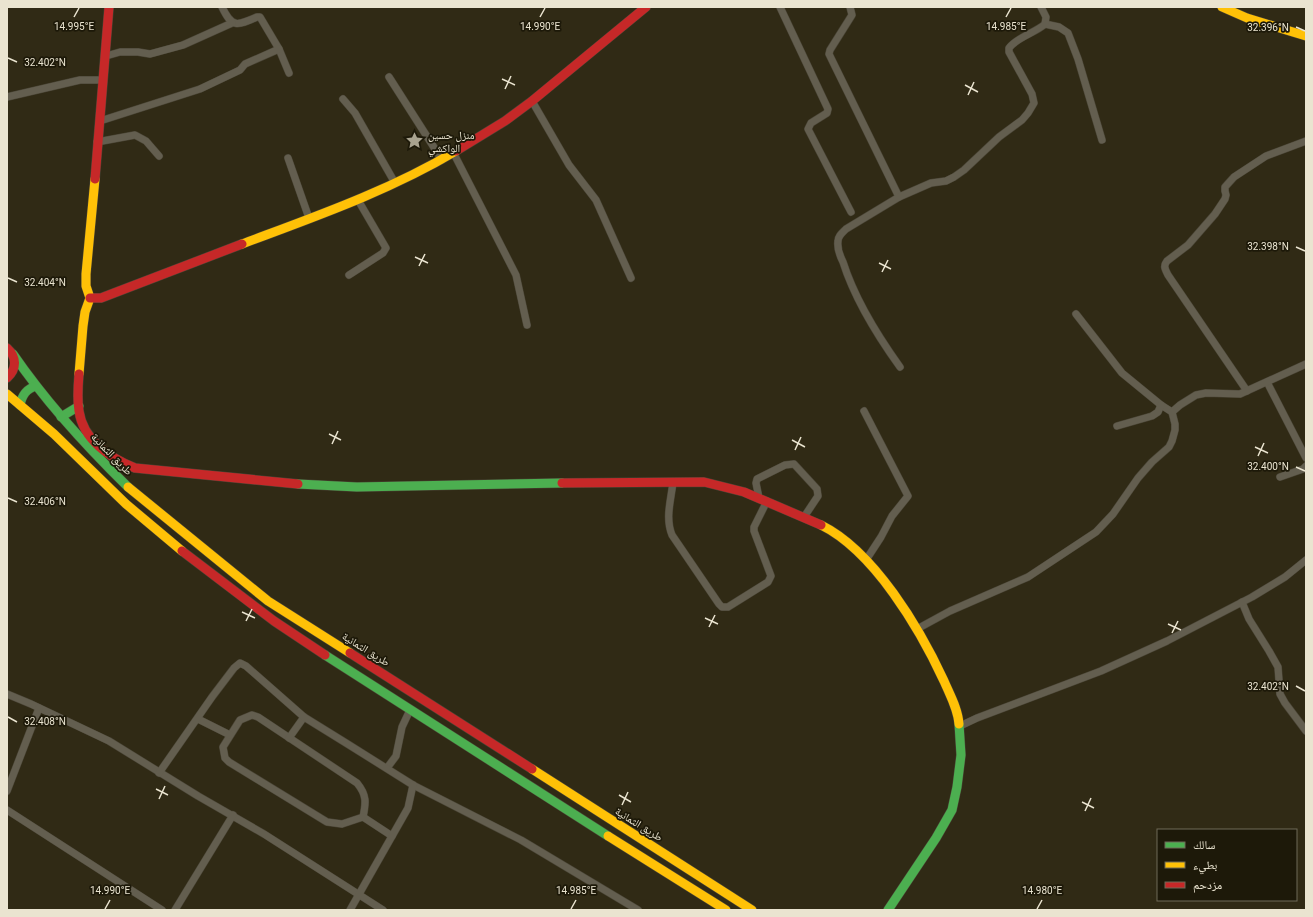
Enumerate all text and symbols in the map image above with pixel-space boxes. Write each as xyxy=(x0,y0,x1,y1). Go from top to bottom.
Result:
text: 14.995°E xyxy=(54,21,94,32)
text: 14.990°E xyxy=(520,21,560,32)
text: 14.985°E xyxy=(986,21,1026,32)
text: 32.396°N xyxy=(1247,22,1289,33)
text: 32.402°N xyxy=(24,57,66,68)
place label: منزل حسين الواكشي xyxy=(428,129,475,157)
place icon: منزل حسين الواكشي xyxy=(405,131,425,151)
text: 32.398°N xyxy=(1247,241,1289,252)
text: 32.404°N xyxy=(24,277,66,288)
street label: طريق الثمانية xyxy=(88,431,135,478)
text: 32.400°N xyxy=(1247,461,1289,472)
text: 32.406°N xyxy=(24,496,66,507)
street label: طريق الثمانية xyxy=(340,630,392,669)
text: 32.402°N xyxy=(1247,681,1289,692)
text: 32.408°N xyxy=(24,716,66,727)
street label: طريق الثمانية xyxy=(613,805,665,844)
legend xyxy=(1157,829,1297,901)
text: سالك xyxy=(1193,838,1215,852)
text: بطيء xyxy=(1193,858,1217,875)
text: مزدحم xyxy=(1193,878,1222,893)
text: 14.990°E xyxy=(90,885,130,896)
text: 14.985°E xyxy=(556,885,596,896)
text: 14.980°E xyxy=(1022,885,1062,896)

